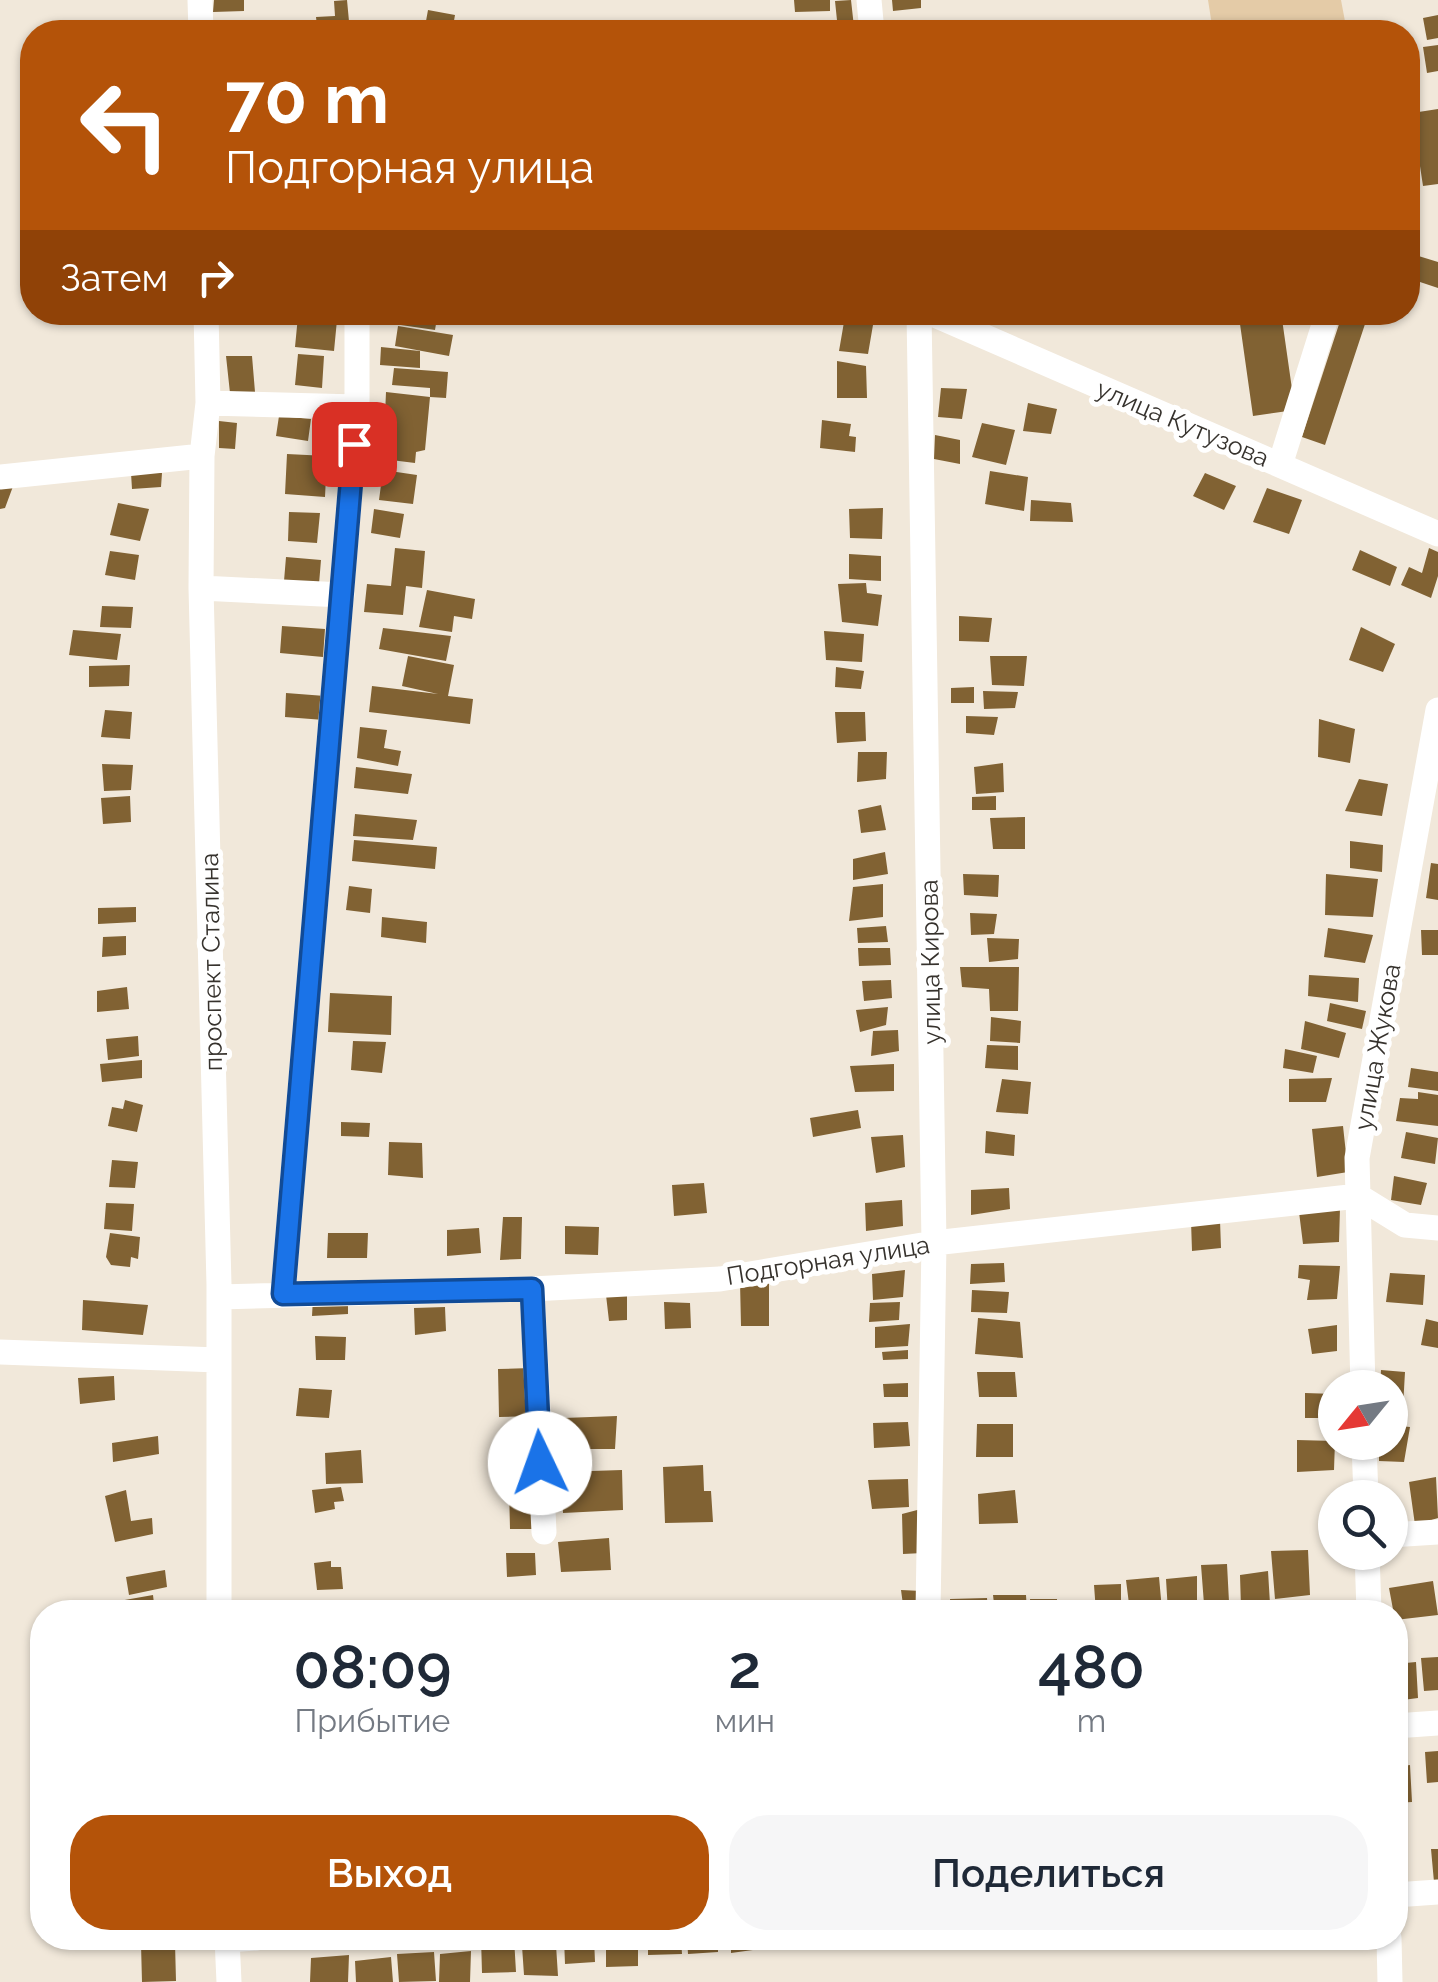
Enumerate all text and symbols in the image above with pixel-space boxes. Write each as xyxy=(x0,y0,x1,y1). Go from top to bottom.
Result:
text: 70 m xyxy=(225,57,389,139)
icon: left xyxy=(60,60,190,190)
text: Подгорная улица xyxy=(225,141,594,194)
icon: right xyxy=(188,250,243,305)
text: Затем xyxy=(60,255,168,300)
street label: улица Кутузова xyxy=(1092,373,1274,473)
pin xyxy=(312,402,397,487)
icon: arrive xyxy=(327,417,382,472)
street label: проспект Сталина xyxy=(194,853,228,1071)
street label: улица Кирова xyxy=(914,879,946,1045)
street label: улица Жукова xyxy=(1348,961,1406,1133)
street label: Подгорная улица xyxy=(724,1229,932,1291)
north arrow xyxy=(1318,1370,1408,1460)
map controls xyxy=(1318,1370,1408,1570)
position arrow xyxy=(488,1411,592,1515)
button: search xyxy=(1318,1480,1408,1570)
text: 08:09 xyxy=(293,1632,452,1702)
text: 2 xyxy=(728,1632,761,1702)
text: 480 xyxy=(1038,1632,1145,1702)
text: Прибытие xyxy=(294,1702,450,1739)
text: мин xyxy=(715,1702,775,1739)
text: m xyxy=(1077,1702,1106,1739)
button: Выход xyxy=(70,1815,709,1930)
button: Поделиться xyxy=(729,1815,1368,1930)

